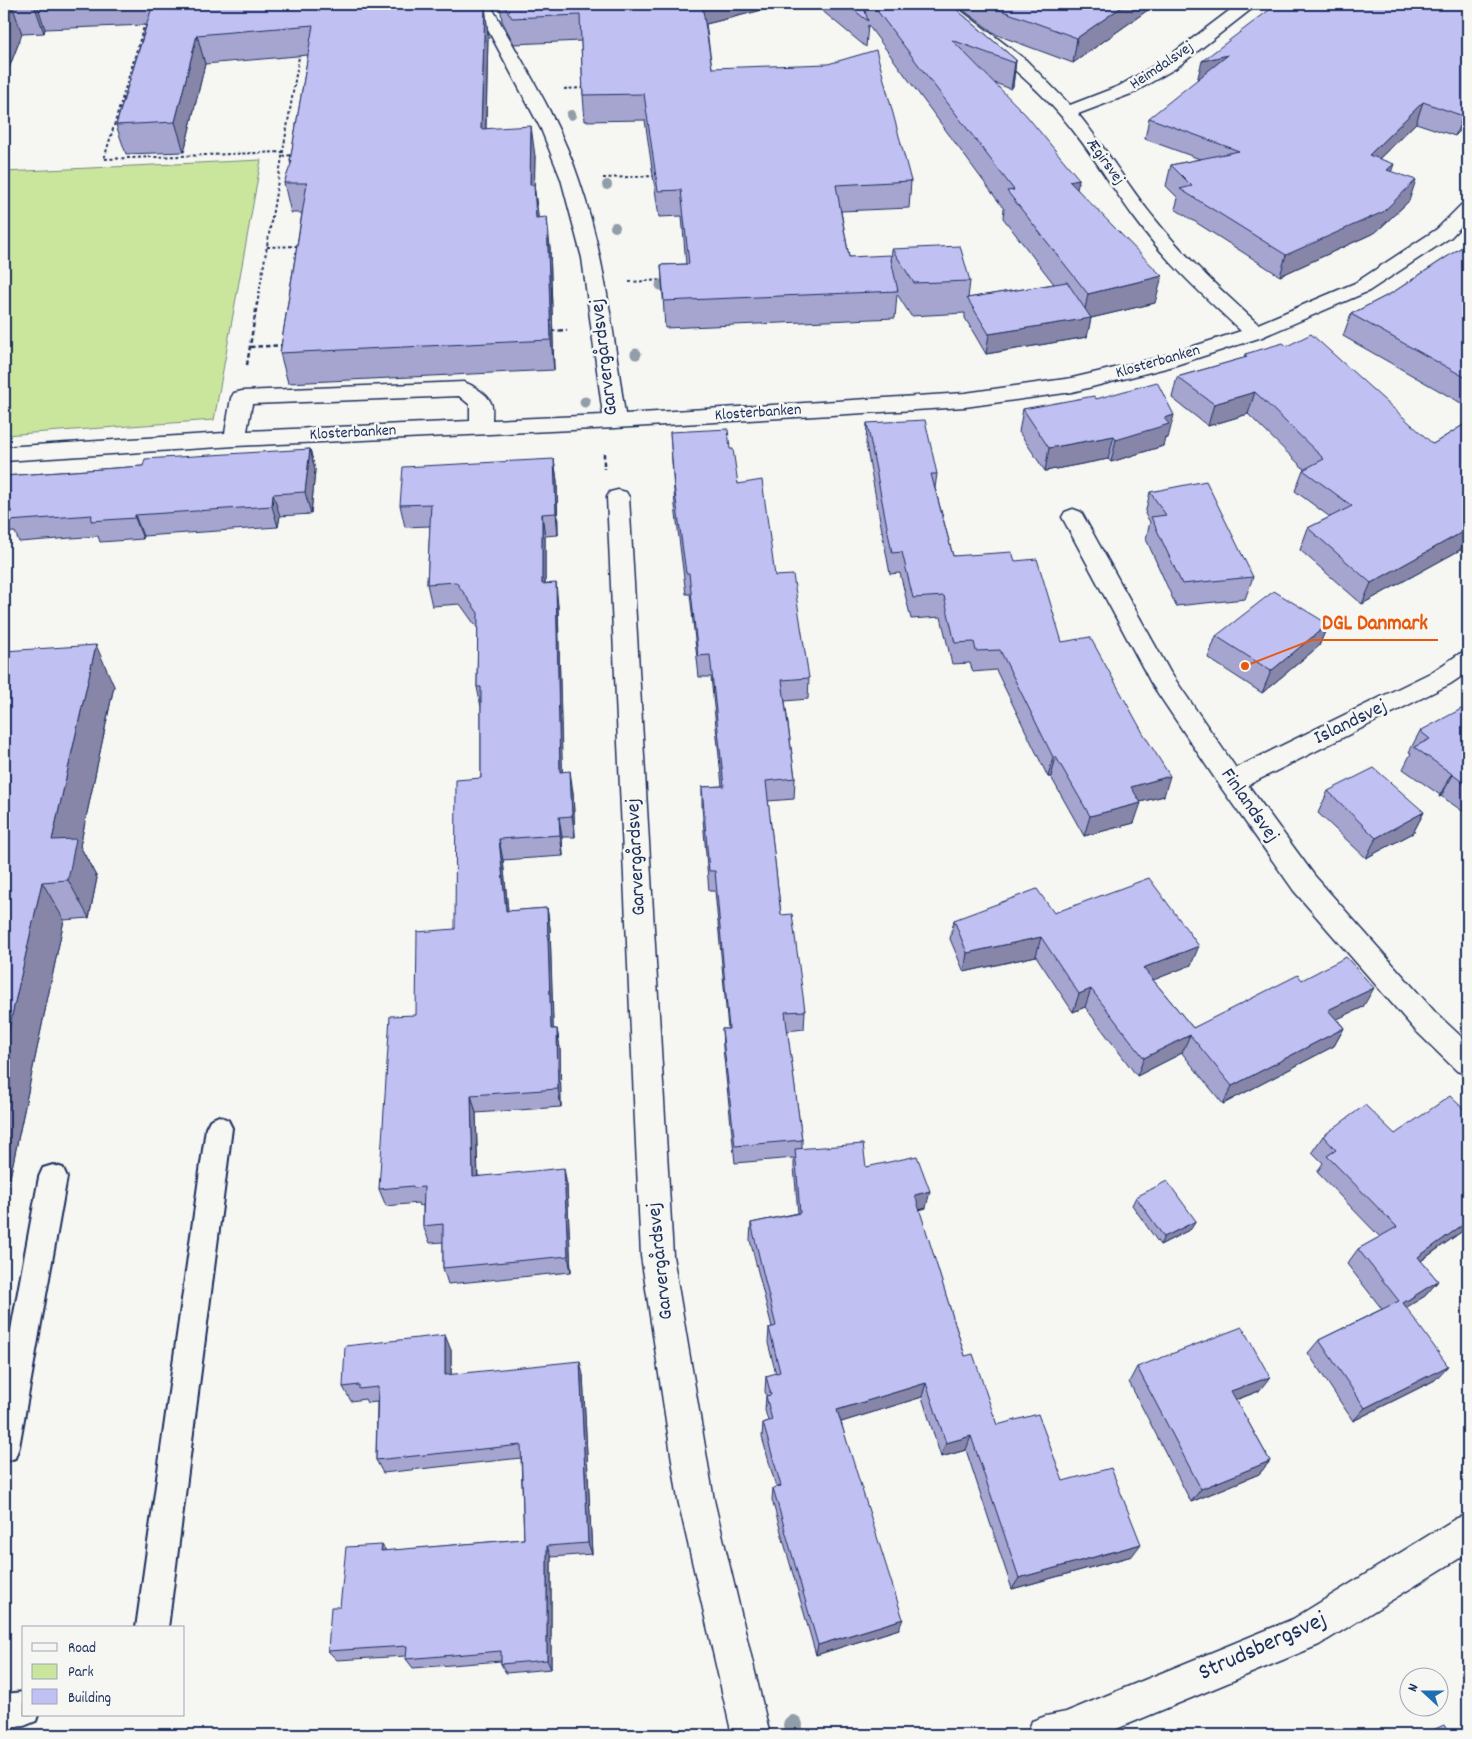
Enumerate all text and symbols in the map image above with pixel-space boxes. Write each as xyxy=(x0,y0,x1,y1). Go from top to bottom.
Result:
street label: Heimdalsvej xyxy=(1125,36,1199,96)
street label: Ægirsvej xyxy=(1080,134,1130,190)
street label: Garvergårdsvej xyxy=(584,297,626,417)
street label: Klosterbanken xyxy=(1113,339,1203,385)
street label: Klosterbanken xyxy=(714,399,802,427)
street label: Klosterbanken xyxy=(309,419,397,447)
callout: DGL Danmark xyxy=(1312,604,1438,640)
text: DGL Danmark xyxy=(1322,610,1428,640)
street label: Islandsvej xyxy=(1310,693,1392,753)
street label: Finlandsvej xyxy=(1213,763,1285,849)
street label: Garvergårdsvej xyxy=(620,797,654,917)
street label: Garvergårdsvej xyxy=(641,1201,681,1321)
street label: Strudsbergsvej xyxy=(1193,1604,1333,1690)
legend xyxy=(22,1626,185,1716)
text: Road xyxy=(68,1638,96,1660)
text: Park xyxy=(68,1662,94,1684)
north arrow xyxy=(1400,1666,1450,1716)
text: N xyxy=(1403,1681,1424,1695)
text: Building xyxy=(68,1688,111,1710)

